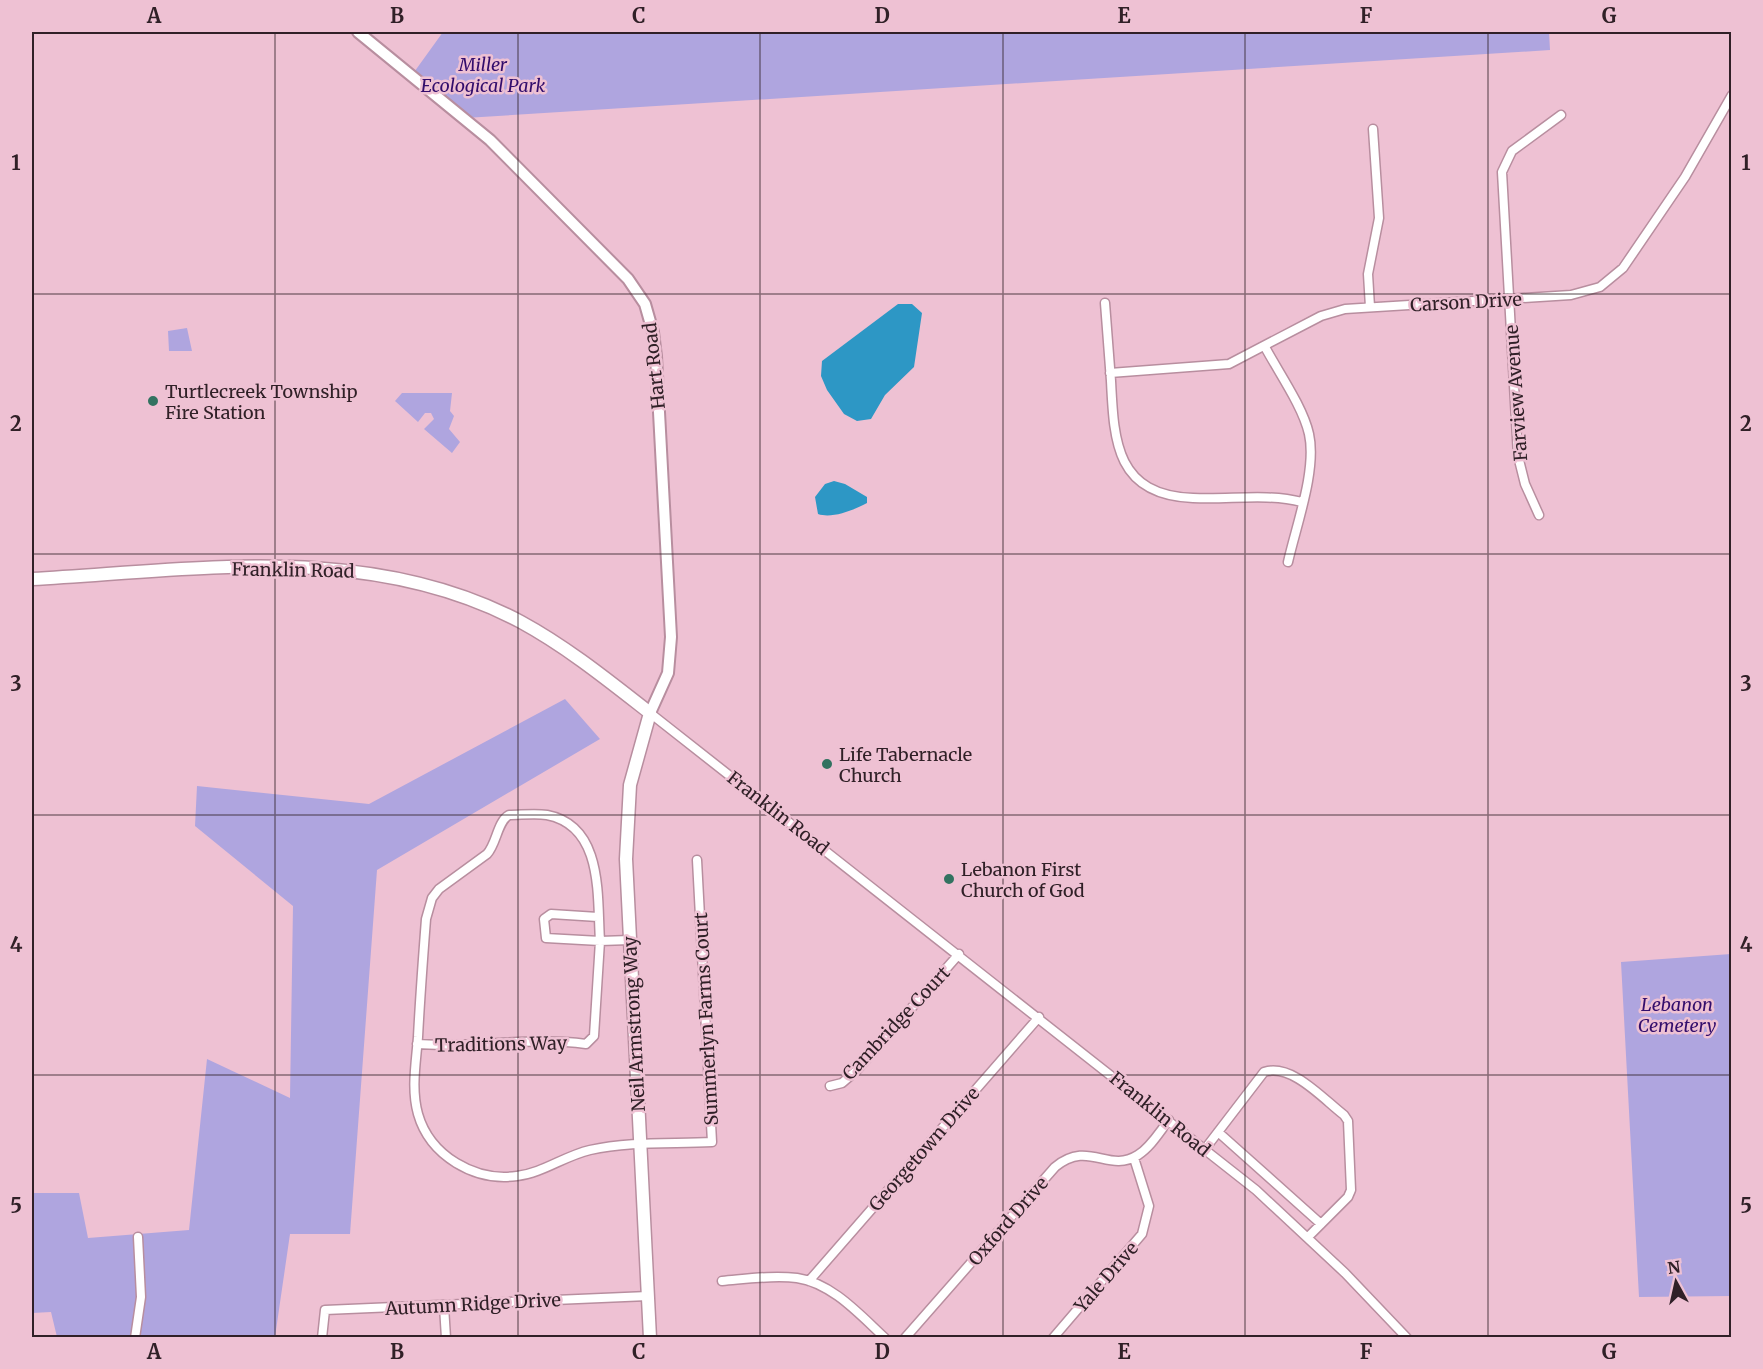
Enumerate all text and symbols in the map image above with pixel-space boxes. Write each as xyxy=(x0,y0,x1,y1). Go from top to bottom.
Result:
text: A xyxy=(146,3,162,28)
text: B xyxy=(390,3,404,28)
text: C xyxy=(632,3,646,28)
text: D xyxy=(874,3,890,28)
text: E xyxy=(1117,3,1131,28)
text: F xyxy=(1360,3,1373,28)
text: G xyxy=(1602,3,1617,28)
park label: Miller Ecological Park xyxy=(421,53,545,97)
text: 1 xyxy=(11,150,21,175)
text: 1 xyxy=(1741,150,1751,175)
street label: Carson Drive xyxy=(1410,288,1522,316)
street label: Hart Road xyxy=(638,321,670,411)
street label: Farview Avenue xyxy=(1500,324,1532,462)
place label: Turtlecreek Township Fire Station xyxy=(165,380,357,424)
marker: Turtlecreek Township Fire Station xyxy=(146,394,160,408)
text: 2 xyxy=(10,411,22,436)
text: 2 xyxy=(1740,411,1752,436)
street label: Franklin Road xyxy=(231,557,355,583)
text: 3 xyxy=(10,671,22,696)
text: 3 xyxy=(1740,671,1752,696)
place label: Life Tabernacle Church xyxy=(839,743,972,787)
marker: Life Tabernacle Church xyxy=(820,757,834,771)
street label: Franklin Road xyxy=(723,766,834,860)
place label: Lebanon First Church of God xyxy=(961,858,1085,902)
marker: Lebanon First Church of God xyxy=(942,872,956,886)
street label: Summerlyn Farms Court xyxy=(689,912,723,1126)
text: 4 xyxy=(10,932,23,957)
text: 4 xyxy=(1740,932,1753,957)
street label: Neil Armstrong Way xyxy=(618,935,650,1112)
street label: Cambridge Court xyxy=(837,961,955,1085)
park label: Lebanon Cemetery xyxy=(1638,993,1716,1037)
street label: Traditions Way xyxy=(435,1031,568,1057)
street label: Franklin Road xyxy=(1105,1066,1215,1162)
street label: Georgetown Drive xyxy=(864,1082,984,1216)
street label: Oxford Drive xyxy=(963,1172,1053,1270)
text: 5 xyxy=(10,1193,22,1218)
text: 5 xyxy=(1740,1193,1752,1218)
street label: Yale Drive xyxy=(1068,1237,1143,1318)
north arrow xyxy=(1646,1252,1706,1312)
text: N xyxy=(1666,1256,1682,1278)
street label: Autumn Ridge Drive xyxy=(384,1288,561,1320)
text: A xyxy=(146,1339,162,1364)
text: B xyxy=(390,1339,404,1364)
text: C xyxy=(632,1339,646,1364)
text: D xyxy=(874,1339,890,1364)
text: E xyxy=(1117,1339,1131,1364)
text: F xyxy=(1360,1339,1373,1364)
text: G xyxy=(1602,1339,1617,1364)

